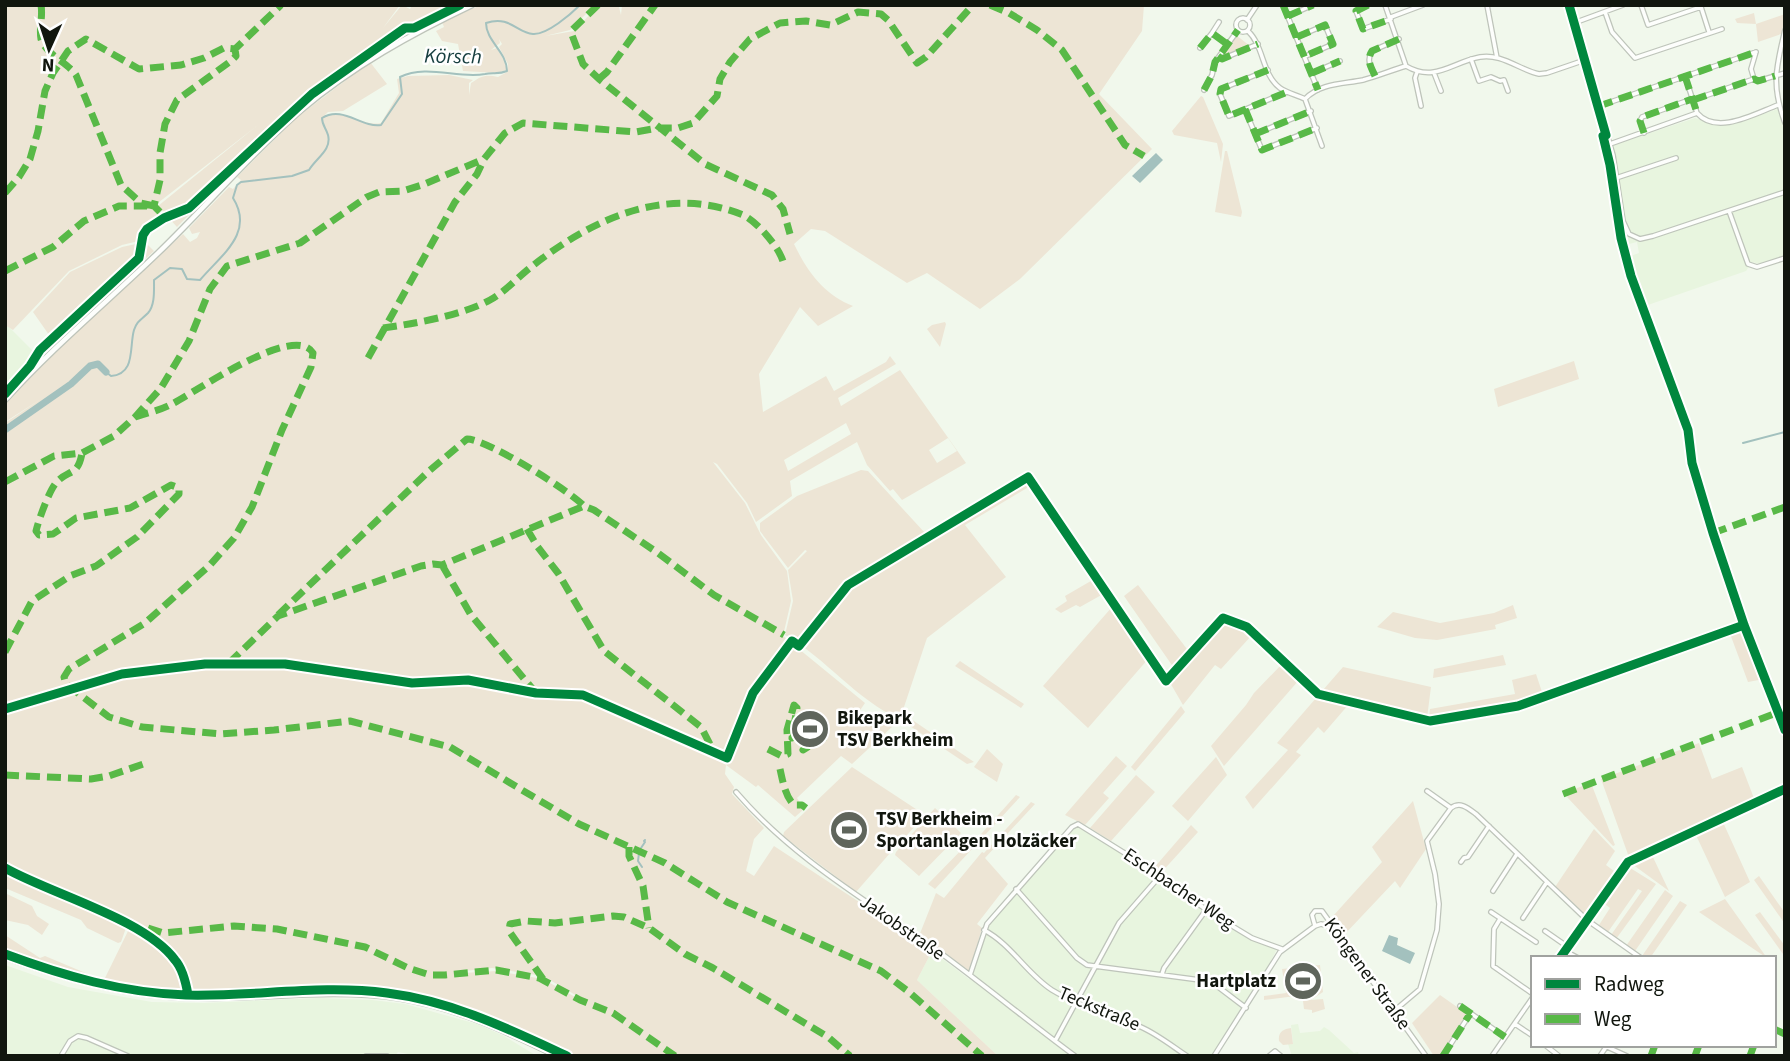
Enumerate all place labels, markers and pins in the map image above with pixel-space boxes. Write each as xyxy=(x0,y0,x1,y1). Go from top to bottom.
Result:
place label: Bikepark TSV Berkheim xyxy=(837,705,954,754)
sports icon: Bikepark TSV Berkheim xyxy=(789,708,831,750)
place label: TSV Berkheim - Sportanlagen Holzäcker xyxy=(876,806,1077,855)
sports icon: TSV Berkheim - Sportanlagen Holzäcker xyxy=(828,809,870,851)
sports icon: Hartplatz xyxy=(1282,960,1324,1002)
place label: Hartplatz xyxy=(1196,968,1276,995)

